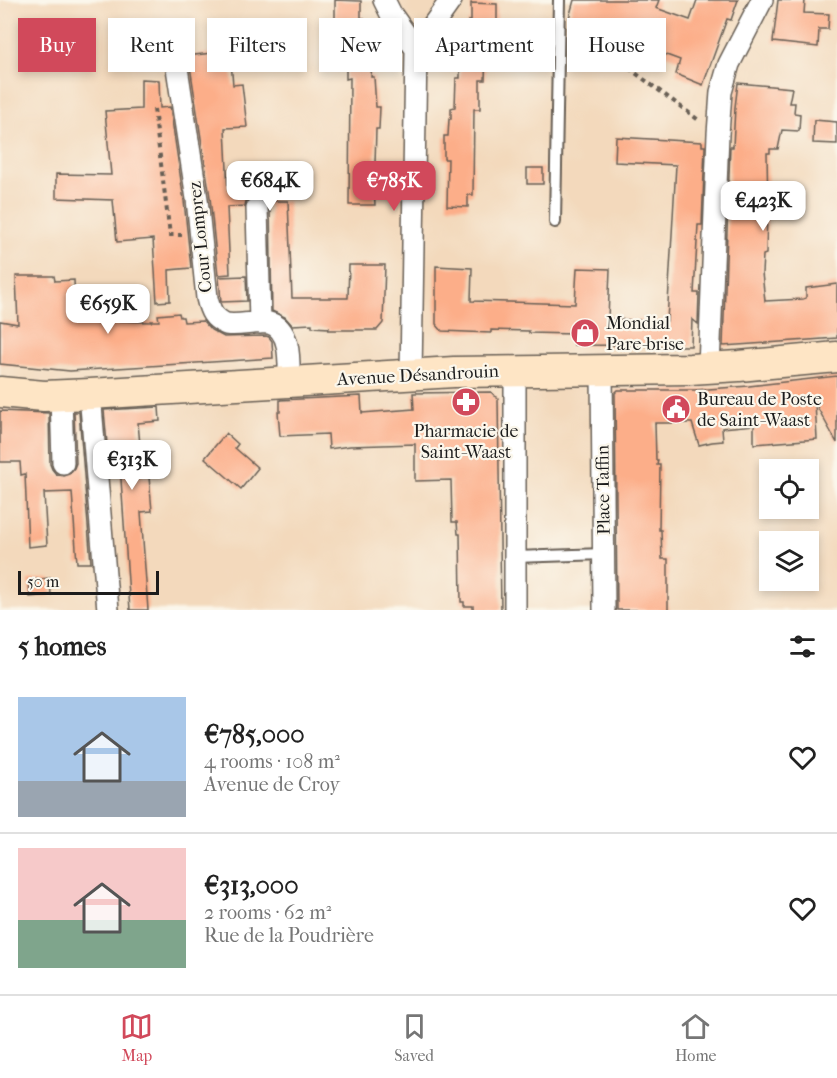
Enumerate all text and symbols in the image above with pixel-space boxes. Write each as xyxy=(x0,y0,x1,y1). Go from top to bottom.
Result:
chip: Buy xyxy=(18,18,96,72)
chip: Rent xyxy=(108,18,195,72)
chip: Filters xyxy=(207,18,307,72)
chip: New xyxy=(319,18,402,72)
chip: Apartment xyxy=(414,18,555,72)
chip: House xyxy=(567,18,666,72)
pin: €684K xyxy=(228,161,312,212)
pin: €785K xyxy=(352,161,436,212)
text: €684K xyxy=(240,169,300,192)
text: €785K xyxy=(367,169,421,192)
street label: Cour Lomprez xyxy=(184,180,217,294)
pin: €423K xyxy=(721,181,805,232)
text: €423K xyxy=(735,189,791,212)
pin: €659K xyxy=(66,284,150,335)
text: €659K xyxy=(80,292,136,315)
place label: Mondial Pare-brise xyxy=(606,313,684,355)
shop icon: Mondial Pare-brise xyxy=(569,317,601,349)
street label: Avenue Désandrouin xyxy=(335,361,500,390)
pharmacy icon: Pharmacie de Saint-Waast xyxy=(450,386,482,418)
place label: Bureau de Poste de Saint-Waast xyxy=(697,389,822,431)
public building icon: Bureau de Poste de Saint-Waast xyxy=(660,393,692,425)
place label: Pharmacie de Saint-Waast xyxy=(414,421,519,463)
pin: €313K xyxy=(90,440,174,491)
street label: Place Taffin xyxy=(592,444,615,535)
text: €313K xyxy=(107,448,157,471)
map controls xyxy=(759,459,819,591)
button: locate xyxy=(759,459,819,519)
button: layers xyxy=(759,531,819,591)
scale bar xyxy=(18,568,159,596)
text: 50 m xyxy=(27,572,59,591)
icon: filters xyxy=(786,630,819,663)
text: 5 homes xyxy=(18,631,106,662)
text: €785,000 xyxy=(204,719,305,750)
icon: home xyxy=(66,721,138,793)
icon: heart xyxy=(786,741,819,774)
text: 4 rooms · 108 m² xyxy=(204,750,340,773)
text: Avenue de Croy xyxy=(204,773,340,796)
text: €313,000 xyxy=(204,870,298,901)
icon: home xyxy=(66,872,138,944)
icon: heart xyxy=(786,892,819,925)
text: 2 rooms · 62 m² xyxy=(204,901,331,924)
text: Rue de la Poudrière xyxy=(204,924,374,947)
tab: Map xyxy=(120,1010,153,1065)
tab: Saved xyxy=(394,1010,434,1065)
tab: Home xyxy=(675,1010,717,1065)

